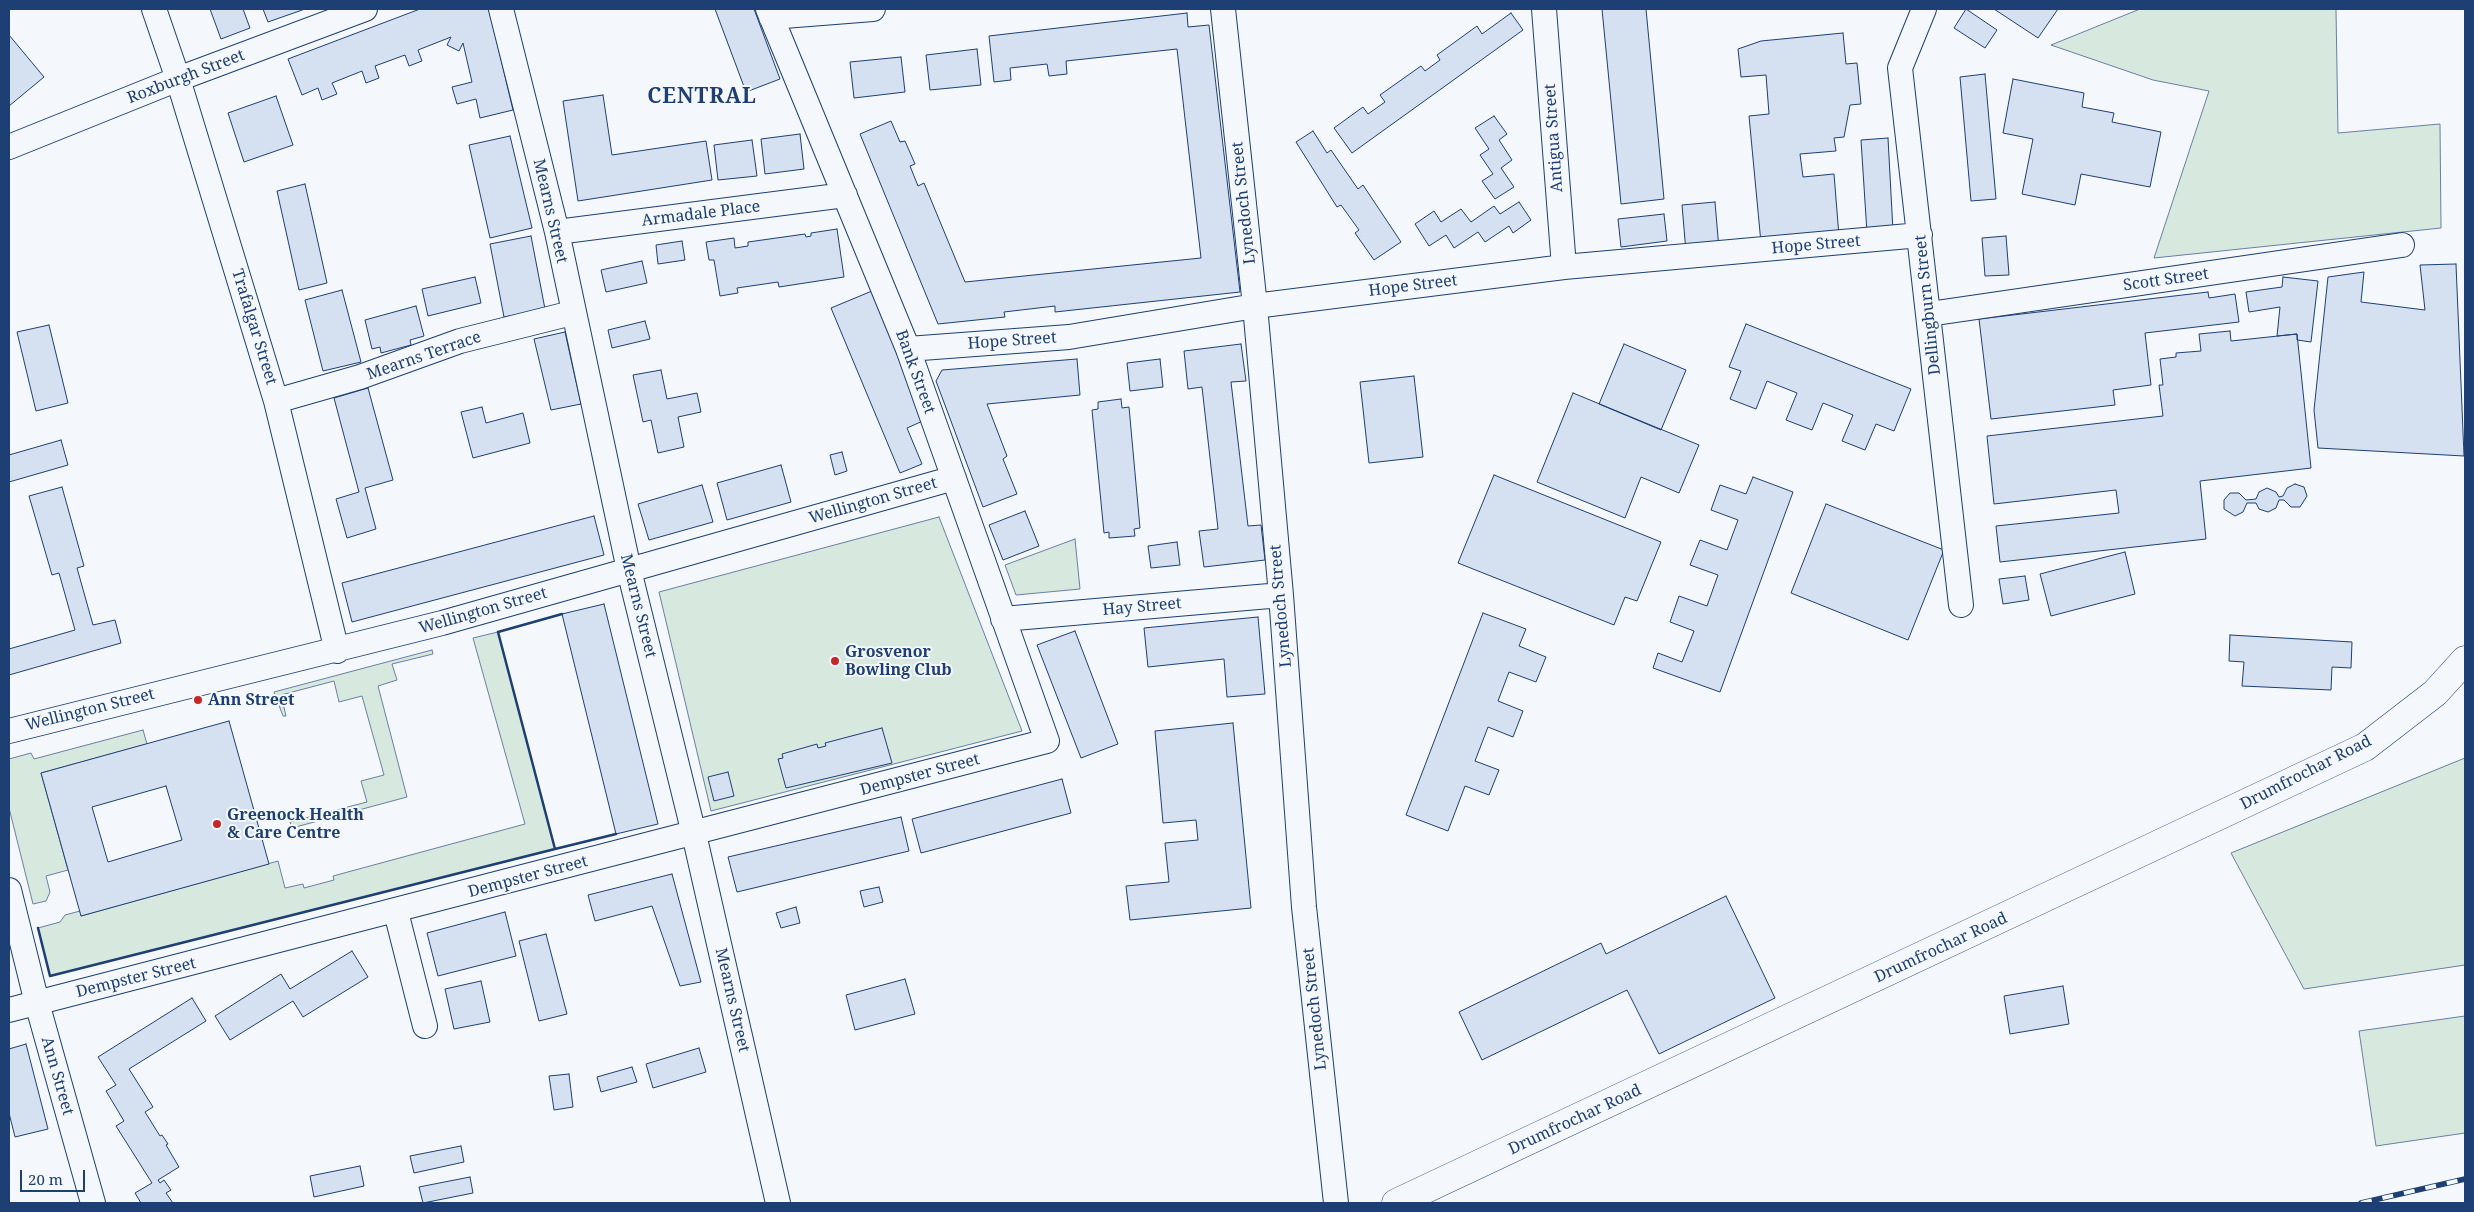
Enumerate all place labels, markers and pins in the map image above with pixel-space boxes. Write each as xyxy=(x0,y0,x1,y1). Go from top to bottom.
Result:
place label: Grosvenor Bowling Club xyxy=(845,642,952,680)
marker: Grosvenor Bowling Club xyxy=(829,655,841,667)
place label: Ann Street xyxy=(208,690,294,710)
marker: Ann Street xyxy=(192,694,204,706)
place label: Greenock Health & Care Centre xyxy=(227,805,364,843)
marker: Greenock Health & Care Centre xyxy=(211,818,223,830)

